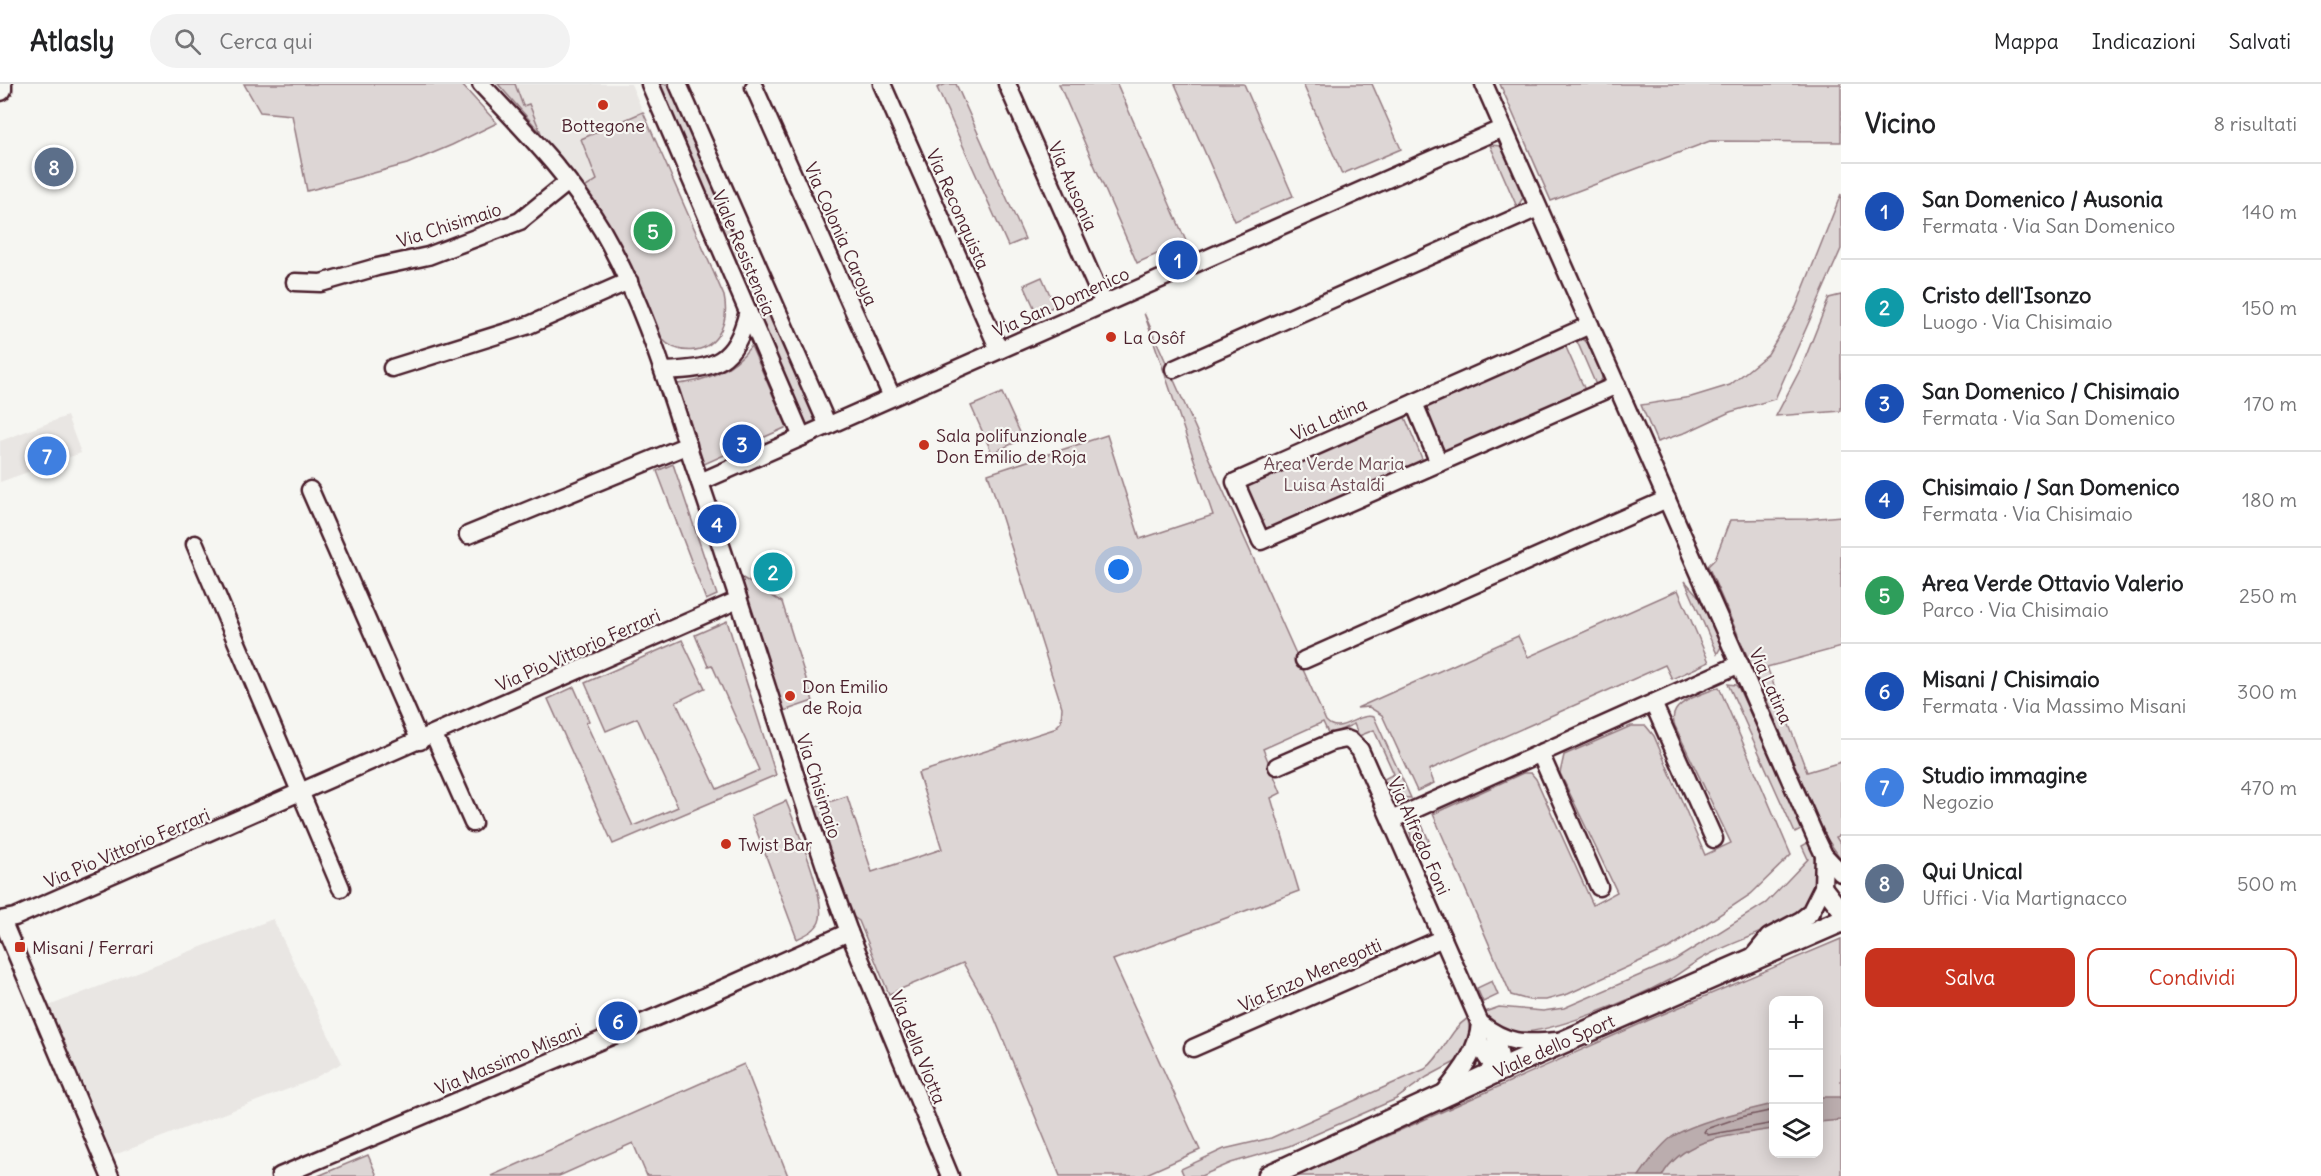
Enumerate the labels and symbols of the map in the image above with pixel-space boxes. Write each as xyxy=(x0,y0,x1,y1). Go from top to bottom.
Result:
marker: Bottegone xyxy=(596,98,610,112)
place label: Bottegone xyxy=(561,114,645,137)
street label: Via Ausonia xyxy=(1043,138,1103,234)
pin: 8 xyxy=(34,144,74,190)
street label: Via Reconquista xyxy=(921,145,995,273)
street label: Via Colonia Caroya xyxy=(799,159,883,309)
street label: Viale Resistencia xyxy=(707,187,781,319)
street label: Via Chisimaio xyxy=(394,197,504,253)
pin: 5 xyxy=(634,208,672,254)
pin: 1 xyxy=(1158,238,1198,282)
street label: Via San Domenico xyxy=(989,262,1133,342)
place label: La Osôf xyxy=(1123,326,1186,349)
marker: La Osôf xyxy=(1104,330,1118,344)
street label: Via Latina xyxy=(1288,392,1370,446)
pin: 3 xyxy=(722,422,762,466)
place label: Sala polifunzionale Don Emilio de Roja xyxy=(936,424,1087,468)
pin: 7 xyxy=(28,434,66,478)
marker: Sala polifunzionale Don Emilio de Roja xyxy=(917,438,931,452)
park label: Area Verde Maria Luisa Astaldi xyxy=(1264,452,1404,496)
pin: 4 xyxy=(698,502,736,546)
pin: 2 xyxy=(754,550,792,594)
your location xyxy=(1104,555,1133,584)
street label: Via Pio Vittorio Ferrari xyxy=(492,603,664,697)
street label: Via Latina xyxy=(1744,645,1798,727)
place label: Don Emilio de Roja xyxy=(802,675,888,719)
marker: Don Emilio de Roja xyxy=(783,689,797,703)
street label: Via Chisimaio xyxy=(791,731,847,841)
street label: Via Alfredo Foni xyxy=(1383,773,1455,899)
street label: Via Pio Vittorio Ferrari xyxy=(41,803,213,893)
place label: Twjst Bar xyxy=(738,833,813,856)
marker: Twjst Bar xyxy=(719,837,733,851)
street label: Via Enzo Menegotti xyxy=(1235,933,1385,1017)
place label: Misani / Ferrari xyxy=(32,936,154,959)
marker: Misani / Ferrari xyxy=(13,940,27,954)
street label: Via della Viotta xyxy=(885,987,951,1107)
pin: 6 xyxy=(598,998,638,1044)
street label: Viale dello Sport xyxy=(1490,1009,1618,1083)
street label: Via Massimo Misani xyxy=(431,1018,585,1100)

